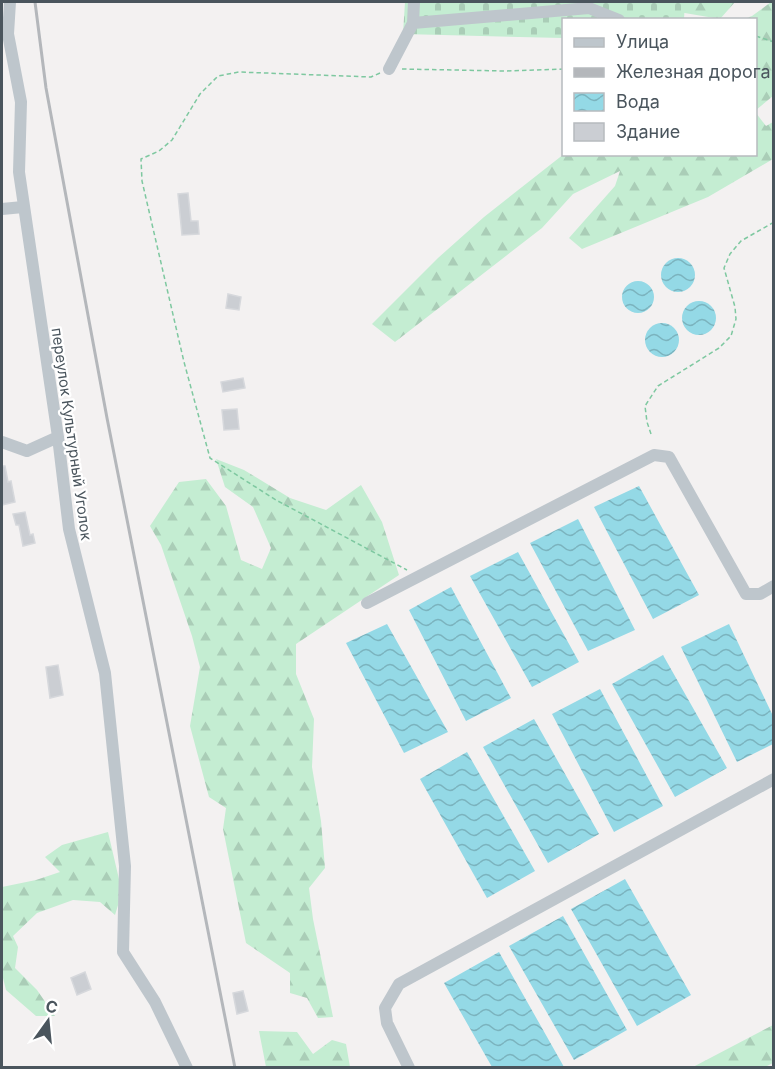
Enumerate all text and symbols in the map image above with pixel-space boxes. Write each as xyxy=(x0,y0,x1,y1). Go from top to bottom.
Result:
legend xyxy=(562,18,757,156)
text: Улица xyxy=(616,31,669,52)
text: Железная дорога xyxy=(616,61,771,82)
text: Вода xyxy=(616,91,660,112)
text: Здание xyxy=(616,121,680,142)
street label: переулок Культурный Уголок xyxy=(48,326,96,542)
north arrow xyxy=(18,991,78,1051)
text: С xyxy=(44,995,60,1018)

